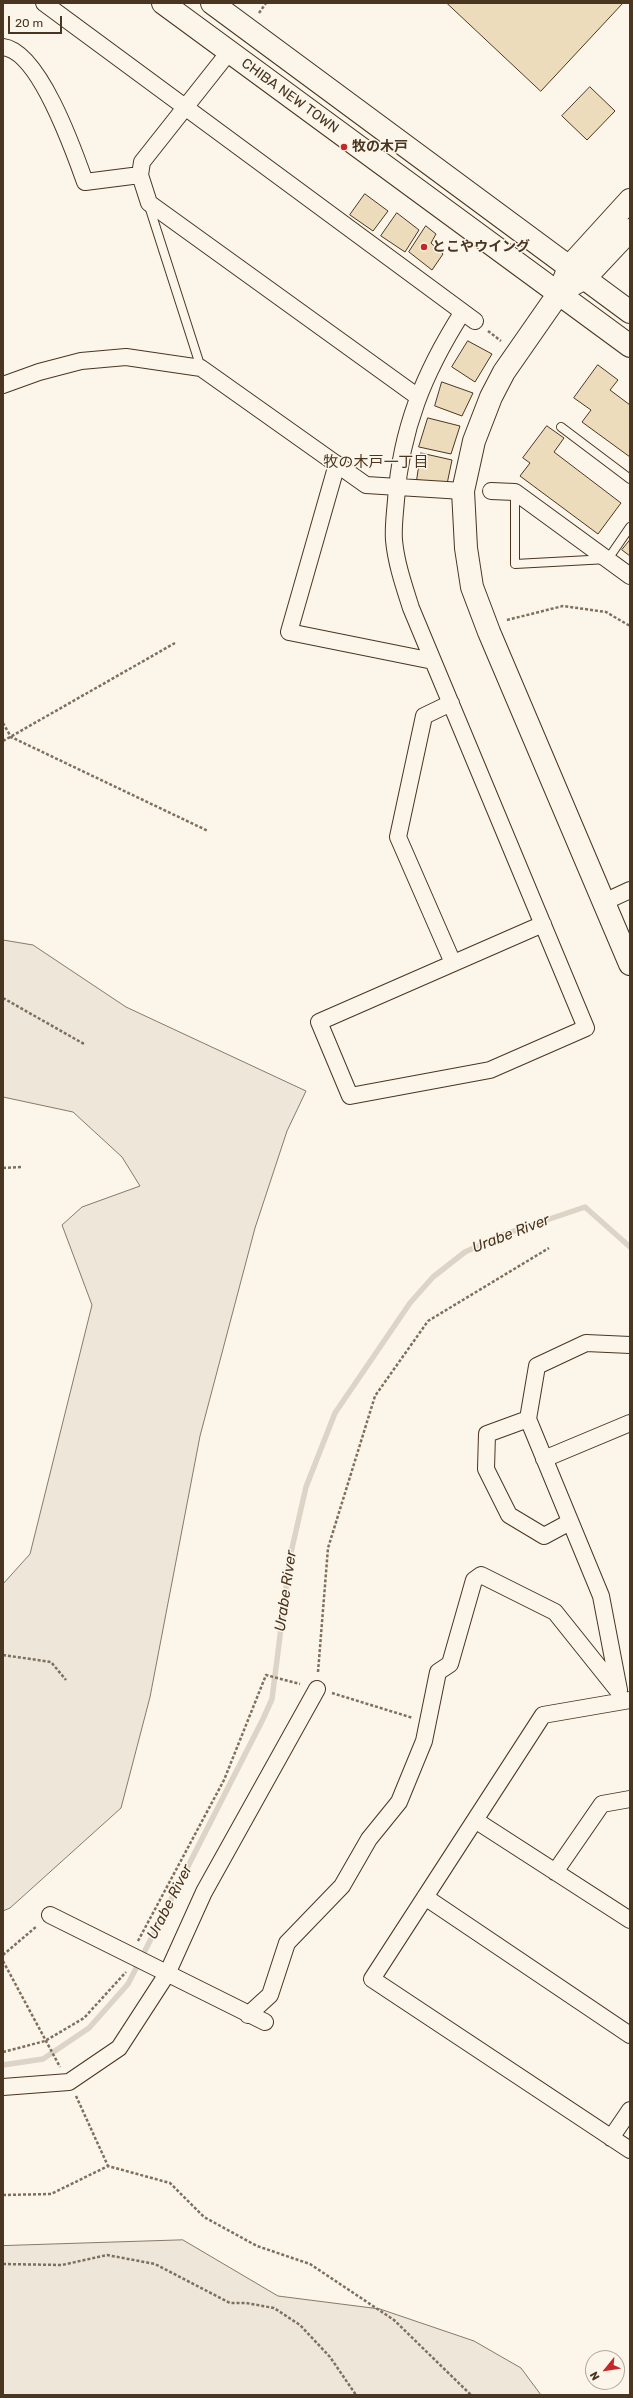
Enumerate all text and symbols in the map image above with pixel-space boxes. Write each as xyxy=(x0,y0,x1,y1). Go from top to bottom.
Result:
scale bar xyxy=(10,8,64,34)
text: 20 m xyxy=(15,16,43,30)
street label: CHIBA NEW TOWN xyxy=(238,55,342,137)
place label: 牧の木戸 xyxy=(352,139,408,155)
marker: 牧の木戸 xyxy=(339,142,349,152)
place label: とこやウイング xyxy=(432,239,530,255)
marker: とこやウイング xyxy=(419,242,429,252)
district label: 牧の木戸一丁目 xyxy=(324,454,428,472)
water label: Urabe River xyxy=(470,1211,552,1257)
water label: Urabe River xyxy=(271,1549,301,1633)
water label: Urabe River xyxy=(143,1862,197,1942)
north arrow xyxy=(585,2350,625,2390)
text: N xyxy=(587,2369,603,2382)

